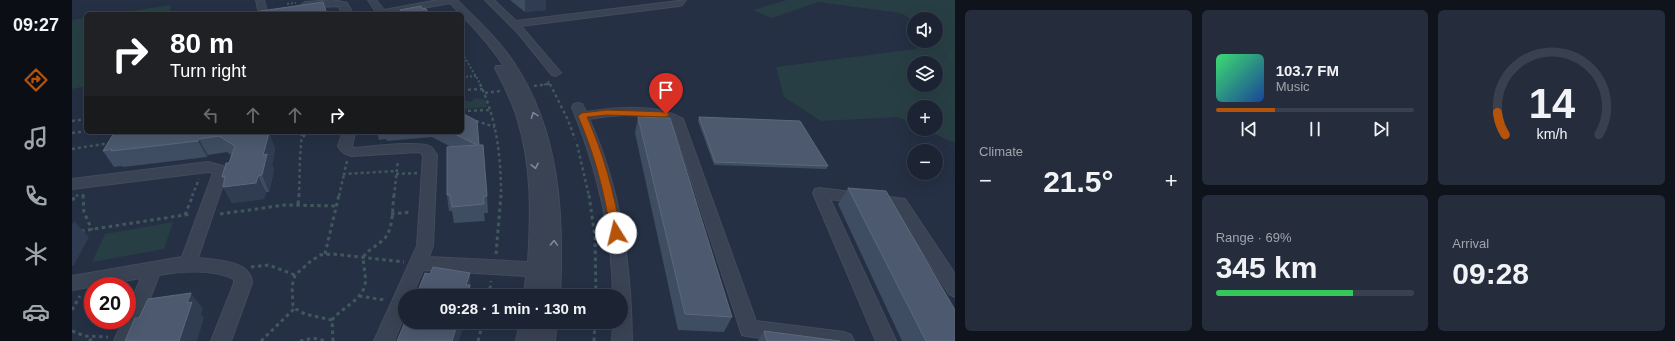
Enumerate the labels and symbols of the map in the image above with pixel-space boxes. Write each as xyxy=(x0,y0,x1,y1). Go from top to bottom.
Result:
pin xyxy=(649,73,683,114)
one-way arrow xyxy=(531,112,539,119)
one-way arrow xyxy=(530,162,538,169)
position arrow xyxy=(595,212,637,254)
one-way arrow xyxy=(550,240,558,246)
speed limit sign: 20 xyxy=(84,277,136,329)

